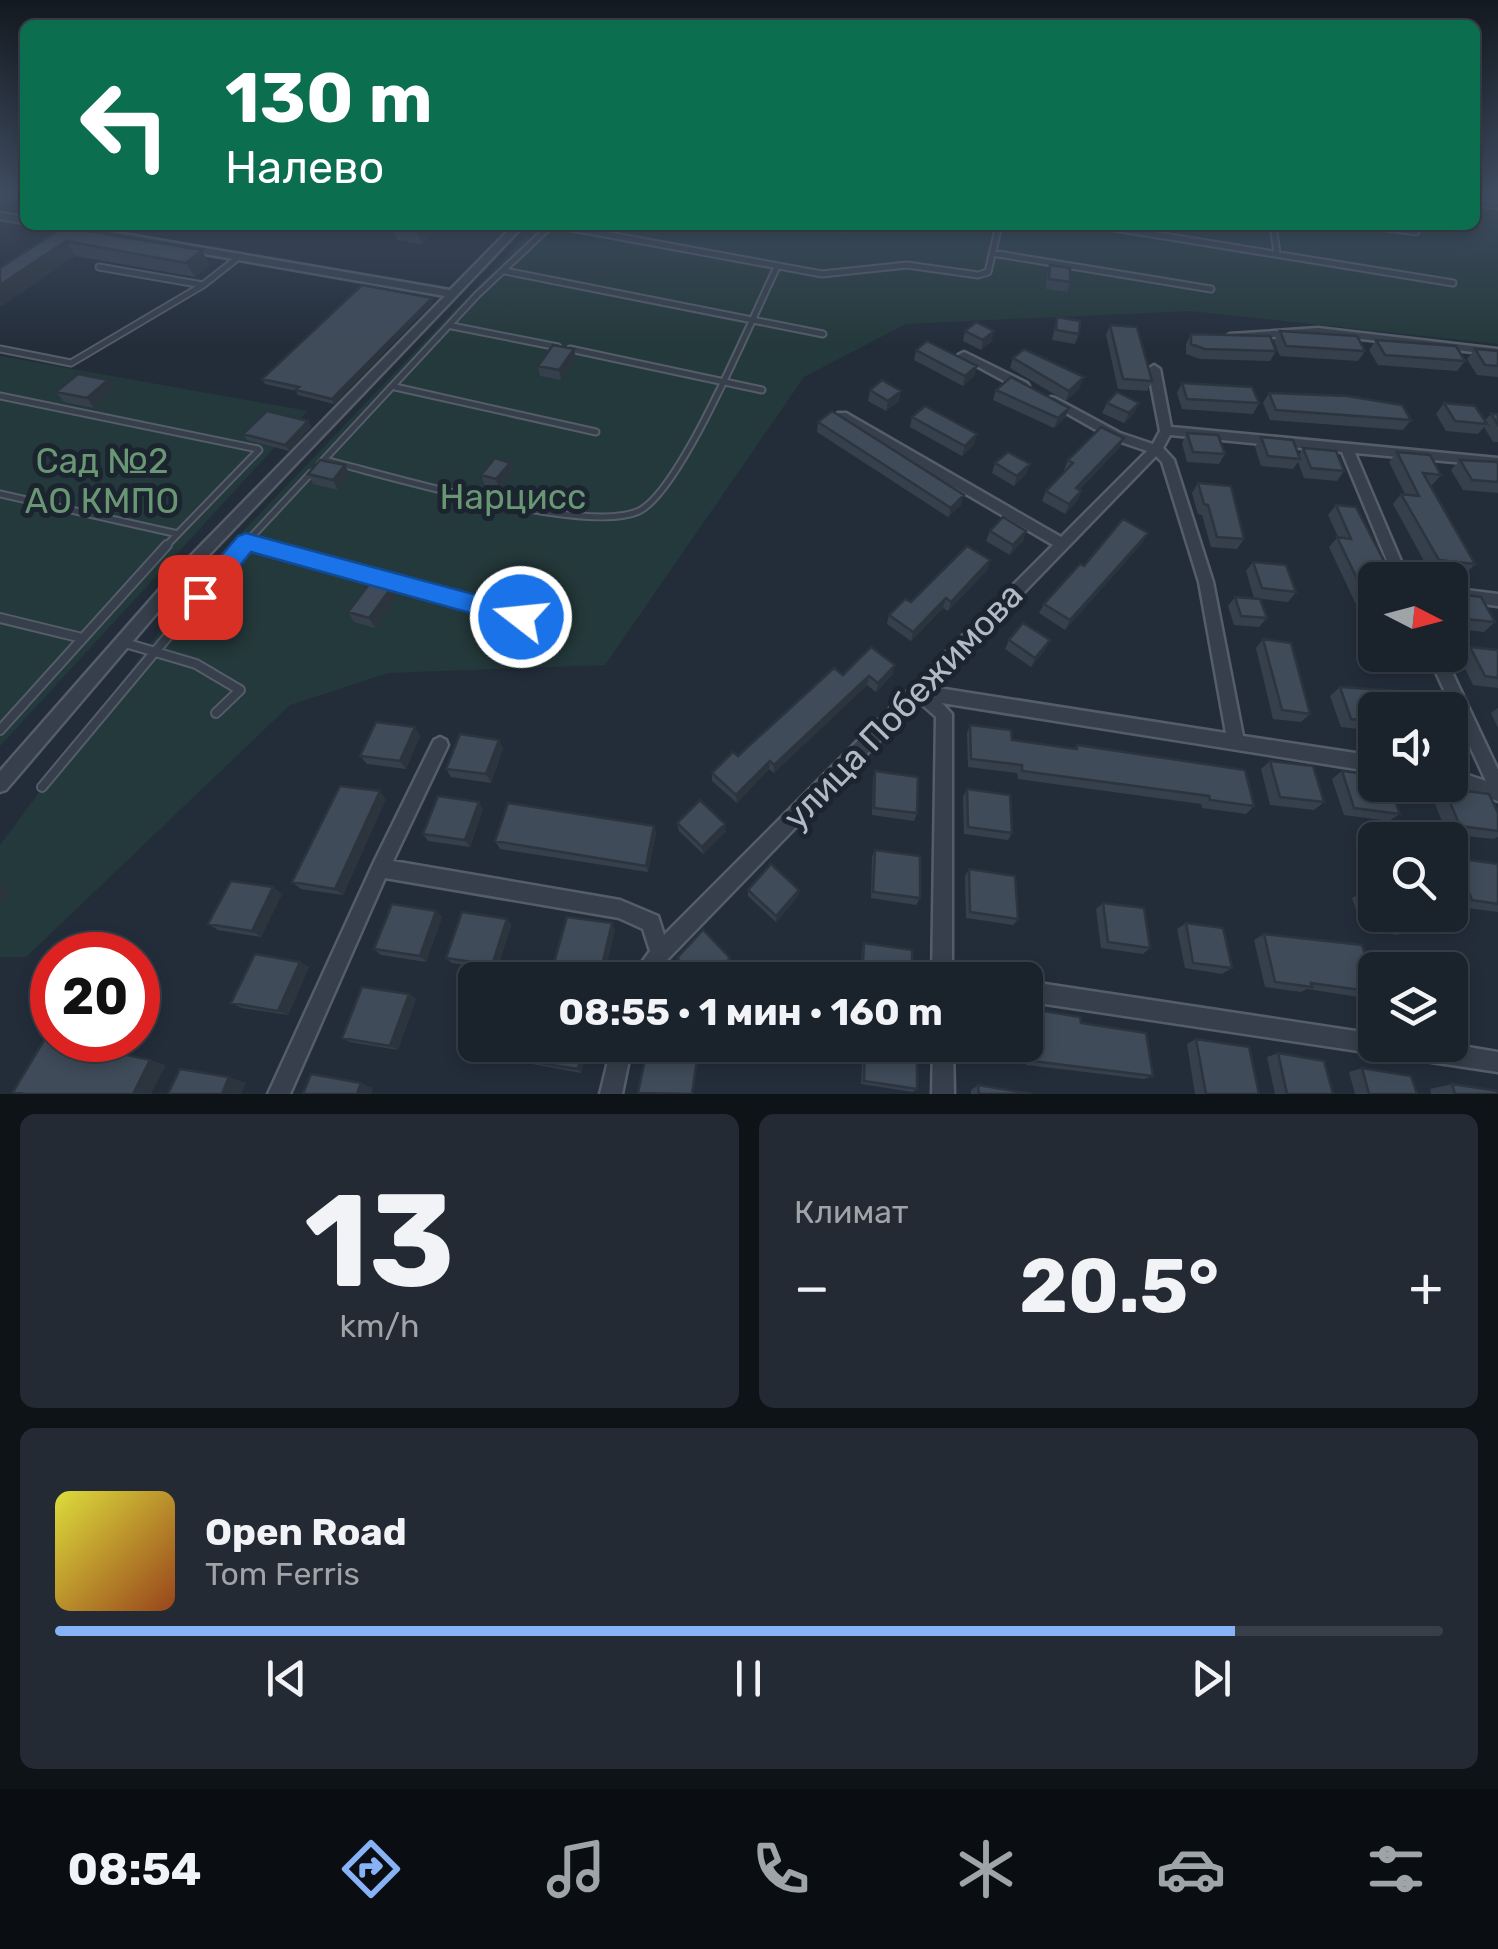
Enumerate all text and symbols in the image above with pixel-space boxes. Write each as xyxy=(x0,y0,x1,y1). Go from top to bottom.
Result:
text: 130 m xyxy=(225,57,433,140)
icon: left xyxy=(60,60,190,190)
text: Налево xyxy=(225,141,384,194)
park label: Сад №2 АО КМПО xyxy=(25,440,179,522)
park label: Нарцисс xyxy=(440,476,586,518)
pin xyxy=(158,555,243,640)
north arrow xyxy=(1358,562,1468,672)
map controls xyxy=(1358,562,1468,1062)
position arrow xyxy=(469,565,573,669)
icon: arrive xyxy=(173,570,228,625)
street label: улица Побежимова xyxy=(775,574,1031,838)
button: sound xyxy=(1358,692,1468,802)
button: search xyxy=(1358,822,1468,932)
speed limit sign: 20 xyxy=(30,932,160,1062)
button: layers xyxy=(1358,952,1468,1062)
text: 08:55 · 1 мин · 160 m xyxy=(558,989,943,1035)
text: 13 xyxy=(304,1164,455,1319)
text: Климат xyxy=(794,1193,908,1231)
text: 20.5° xyxy=(1019,1242,1219,1331)
text: − xyxy=(794,1255,830,1320)
text: + xyxy=(1409,1255,1443,1320)
text: km/h xyxy=(340,1307,419,1345)
text: Open Road xyxy=(205,1509,407,1555)
text: Tom Ferris xyxy=(205,1555,360,1593)
icon: previous xyxy=(259,1651,314,1706)
icon: pause xyxy=(721,1651,776,1706)
icon: next xyxy=(1184,1651,1239,1706)
icon: directions xyxy=(336,1834,406,1904)
icon: music xyxy=(541,1834,611,1904)
icon: phone xyxy=(746,1834,816,1904)
icon: climate xyxy=(951,1834,1021,1904)
icon: car xyxy=(1156,1834,1226,1904)
icon: filters xyxy=(1361,1834,1431,1904)
text: 08:54 xyxy=(67,1843,201,1896)

